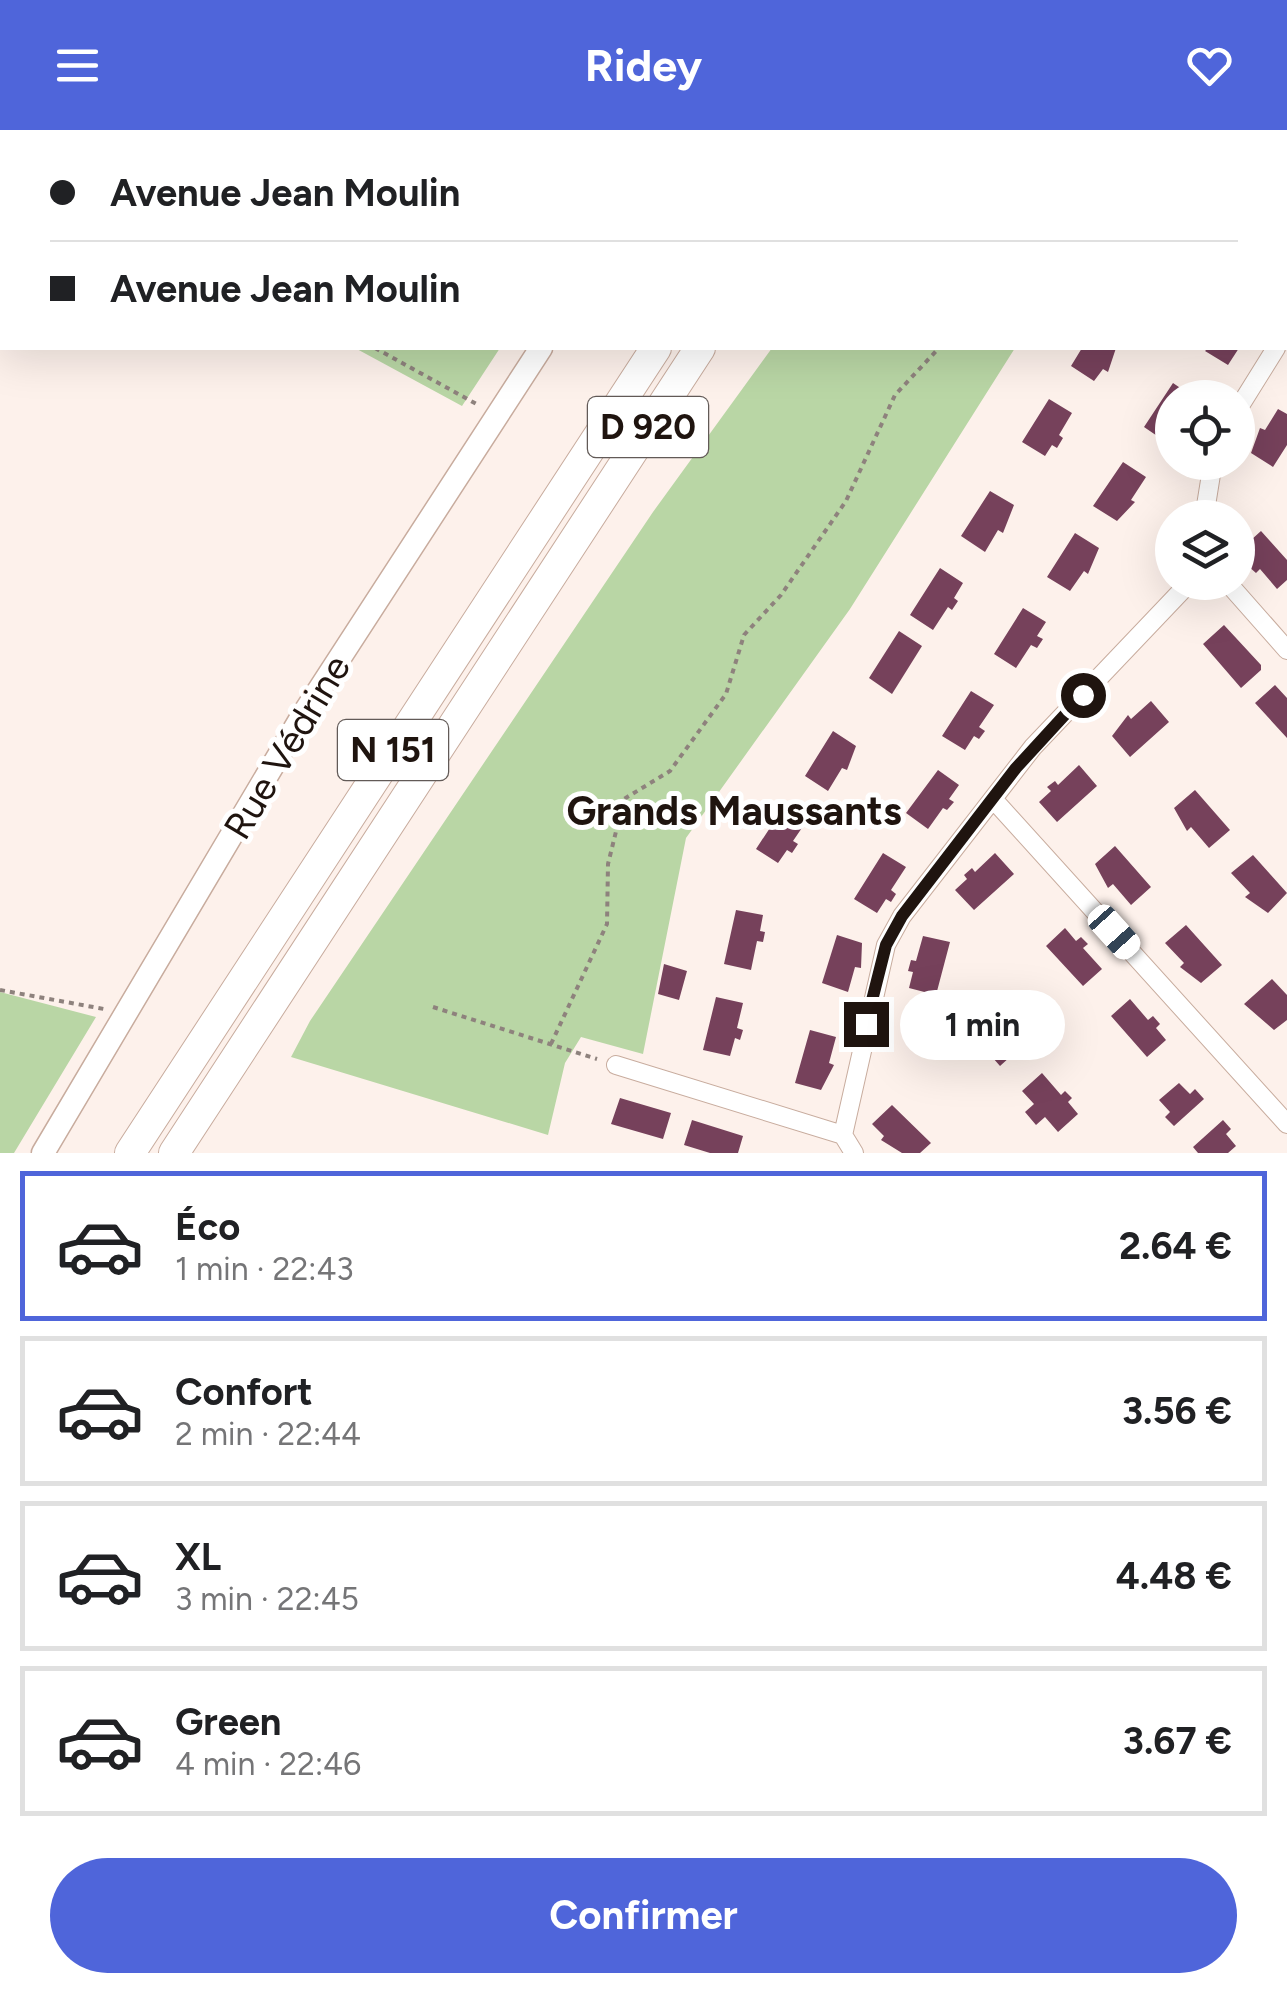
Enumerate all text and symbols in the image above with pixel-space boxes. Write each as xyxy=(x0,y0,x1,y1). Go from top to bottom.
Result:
icon: menu xyxy=(50,38,105,93)
text: Ridey xyxy=(585,38,702,92)
icon: heart xyxy=(1182,38,1237,93)
text: Avenue Jean Moulin xyxy=(110,170,460,216)
text: Avenue Jean Moulin xyxy=(110,266,460,312)
map controls xyxy=(1155,380,1255,600)
button: locate xyxy=(1155,380,1255,480)
road number: D 920 xyxy=(588,397,708,457)
button: layers xyxy=(1155,500,1255,600)
street label: Rue Védrine xyxy=(214,647,360,847)
route start xyxy=(1061,673,1106,718)
road number: N 151 xyxy=(338,720,448,780)
district label: Grands Maussants xyxy=(566,787,902,835)
car xyxy=(1083,900,1145,964)
callout: 1 min xyxy=(901,989,1066,1059)
route end xyxy=(844,1002,889,1047)
text: 1 min xyxy=(945,1006,1020,1044)
icon: car xyxy=(55,1201,145,1291)
text: Éco xyxy=(175,1204,240,1250)
text: 2.64 € xyxy=(1119,1223,1232,1269)
text: 1 min · 22:43 xyxy=(175,1250,354,1288)
icon: car xyxy=(55,1366,145,1456)
text: Confort xyxy=(175,1369,312,1415)
text: 3.56 € xyxy=(1122,1388,1232,1434)
text: 2 min · 22:44 xyxy=(175,1415,361,1453)
icon: car xyxy=(55,1531,145,1621)
text: XL xyxy=(175,1534,221,1580)
text: 4.48 € xyxy=(1116,1553,1232,1599)
text: 3 min · 22:45 xyxy=(175,1580,359,1618)
icon: car xyxy=(55,1696,145,1786)
text: Green xyxy=(175,1699,281,1745)
text: 3.67 € xyxy=(1123,1718,1232,1764)
text: 4 min · 22:46 xyxy=(175,1745,361,1783)
button: Confirmer xyxy=(50,1858,1237,1973)

